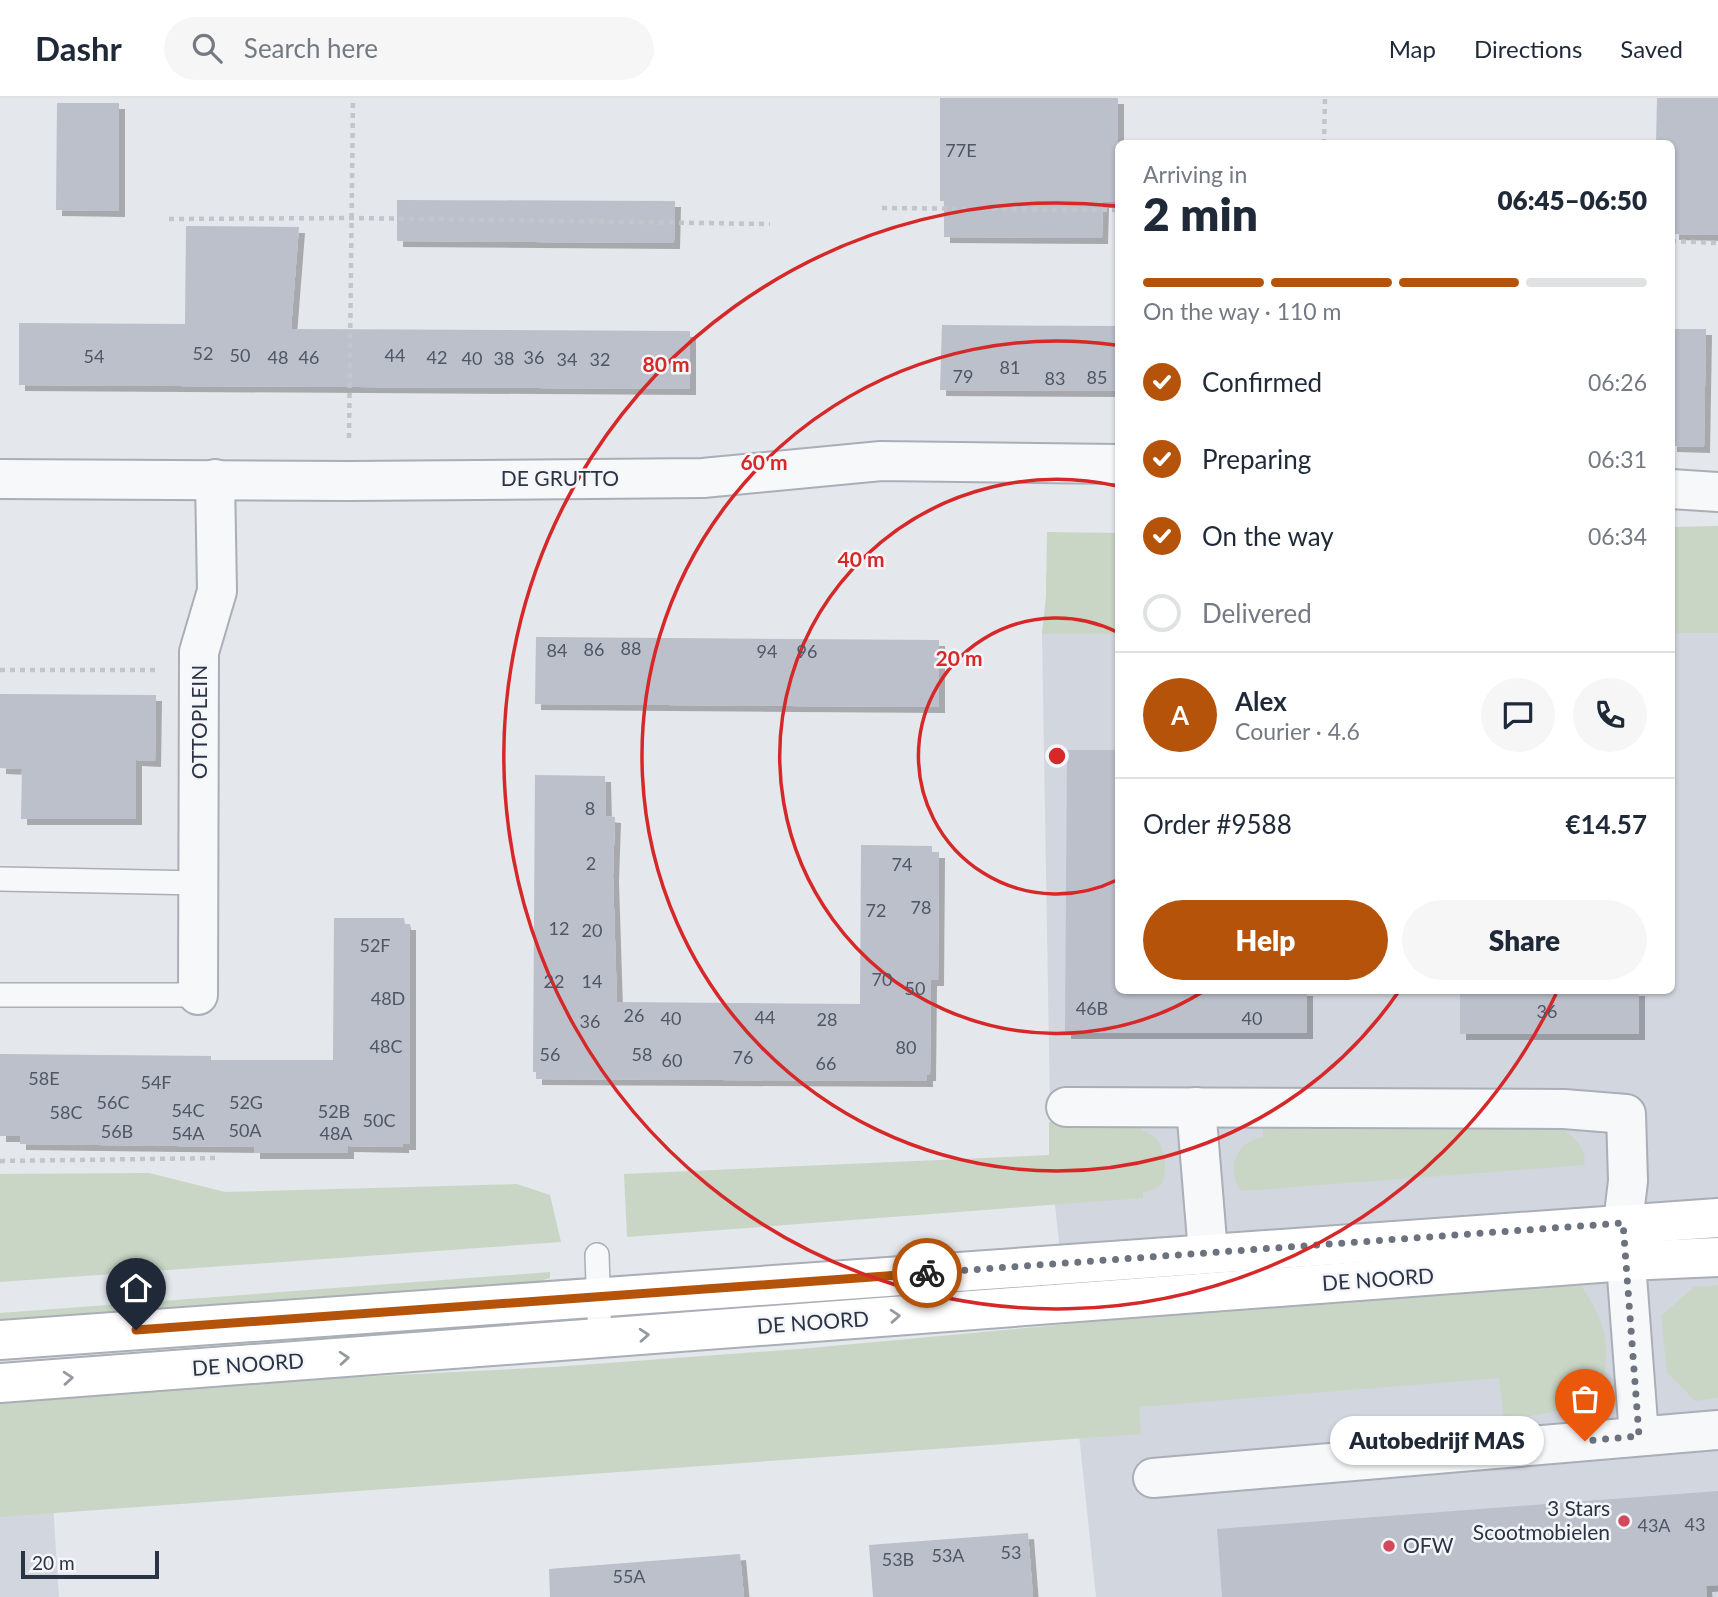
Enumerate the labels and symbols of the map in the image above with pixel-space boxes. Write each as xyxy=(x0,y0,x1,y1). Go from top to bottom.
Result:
house number: 77E xyxy=(945,139,977,161)
house number: 52 xyxy=(193,342,213,364)
house number: 50 xyxy=(230,344,250,366)
house number: 44 xyxy=(385,344,405,366)
house number: 54 xyxy=(84,345,104,367)
house number: 48 xyxy=(268,346,288,368)
house number: 46 xyxy=(299,346,319,368)
house number: 42 xyxy=(427,346,447,368)
house number: 36 xyxy=(524,346,544,368)
house number: 40 xyxy=(462,347,482,369)
house number: 38 xyxy=(494,347,514,369)
house number: 34 xyxy=(557,348,577,370)
house number: 32 xyxy=(590,348,610,370)
text: 80 m xyxy=(642,351,690,376)
house number: 81 xyxy=(1000,356,1020,378)
house number: 79 xyxy=(953,365,973,387)
house number: 85 xyxy=(1087,366,1107,388)
house number: 83 xyxy=(1045,367,1065,389)
text: 60 m xyxy=(740,449,788,474)
street label: DE GRUTTO xyxy=(501,465,619,490)
text: 40 m xyxy=(837,546,885,571)
house number: 88 xyxy=(621,637,641,659)
house number: 86 xyxy=(584,638,604,660)
house number: 84 xyxy=(547,639,567,661)
house number: 94 xyxy=(757,640,777,662)
house number: 96 xyxy=(797,640,817,662)
text: 20 m xyxy=(935,645,983,670)
street label: OTTOPLEIN xyxy=(186,665,211,779)
centre of rings xyxy=(1045,744,1069,768)
house number: 8 xyxy=(585,797,595,819)
house number: 2 xyxy=(586,852,596,874)
house number: 74 xyxy=(892,853,912,875)
house number: 78 xyxy=(911,896,931,918)
house number: 72 xyxy=(866,899,886,921)
house number: 12 xyxy=(549,917,569,939)
house number: 20 xyxy=(582,919,602,941)
house number: 52F xyxy=(359,934,391,956)
house number: 70 xyxy=(872,968,892,990)
house number: 22 xyxy=(544,970,564,992)
house number: 14 xyxy=(582,970,602,992)
house number: 50 xyxy=(905,977,925,999)
house number: 48D xyxy=(371,987,405,1009)
house number: 46B xyxy=(1076,997,1108,1019)
house number: 36 xyxy=(1537,1000,1557,1022)
house number: 26 xyxy=(624,1004,644,1026)
house number: 44 xyxy=(755,1006,775,1028)
house number: 40 xyxy=(661,1007,681,1029)
house number: 40 xyxy=(1242,1007,1262,1029)
house number: 28 xyxy=(817,1008,837,1030)
house number: 36 xyxy=(580,1010,600,1032)
house number: 48C xyxy=(370,1035,402,1057)
house number: 80 xyxy=(896,1036,916,1058)
house number: 56 xyxy=(540,1043,560,1065)
house number: 58 xyxy=(632,1043,652,1065)
house number: 76 xyxy=(733,1046,753,1068)
house number: 60 xyxy=(662,1049,682,1071)
house number: 66 xyxy=(816,1052,836,1074)
house number: 58E xyxy=(28,1067,60,1089)
house number: 54F xyxy=(140,1071,172,1093)
house number: 56C xyxy=(97,1091,129,1113)
house number: 52G xyxy=(229,1091,263,1113)
house number: 54C xyxy=(172,1099,204,1121)
house number: 52B xyxy=(318,1100,350,1122)
house number: 58C xyxy=(50,1101,82,1123)
house number: 50C xyxy=(363,1109,395,1131)
house number: 50A xyxy=(228,1119,262,1141)
house number: 56B xyxy=(101,1120,133,1142)
house number: 54A xyxy=(171,1122,205,1144)
house number: 48A xyxy=(319,1122,353,1144)
courier xyxy=(892,1238,962,1308)
pin xyxy=(106,1258,166,1330)
street label: DE NOORD xyxy=(1321,1262,1435,1295)
street label: DE NOORD xyxy=(756,1305,870,1338)
one-way arrow xyxy=(890,1309,901,1324)
one-way arrow xyxy=(639,1328,650,1343)
street label: DE NOORD xyxy=(191,1347,305,1380)
one-way arrow xyxy=(339,1350,350,1365)
pin xyxy=(1555,1369,1615,1441)
one-way arrow xyxy=(63,1371,74,1386)
callout: Autobedrijf MAS xyxy=(1330,1416,1543,1466)
place label: 3 Stars Scootmobielen xyxy=(1473,1495,1610,1544)
marker: 3 Stars Scootmobielen xyxy=(1616,1513,1632,1529)
house number: 43 xyxy=(1685,1513,1705,1535)
house number: 43A xyxy=(1637,1514,1671,1536)
place label: OFW xyxy=(1403,1532,1454,1557)
marker: OFW xyxy=(1381,1538,1397,1554)
house number: 53 xyxy=(1001,1541,1021,1563)
house number: 53A xyxy=(931,1544,965,1566)
scale bar xyxy=(21,1548,159,1580)
house number: 53B xyxy=(882,1548,914,1570)
house number: 55A xyxy=(612,1565,646,1587)

